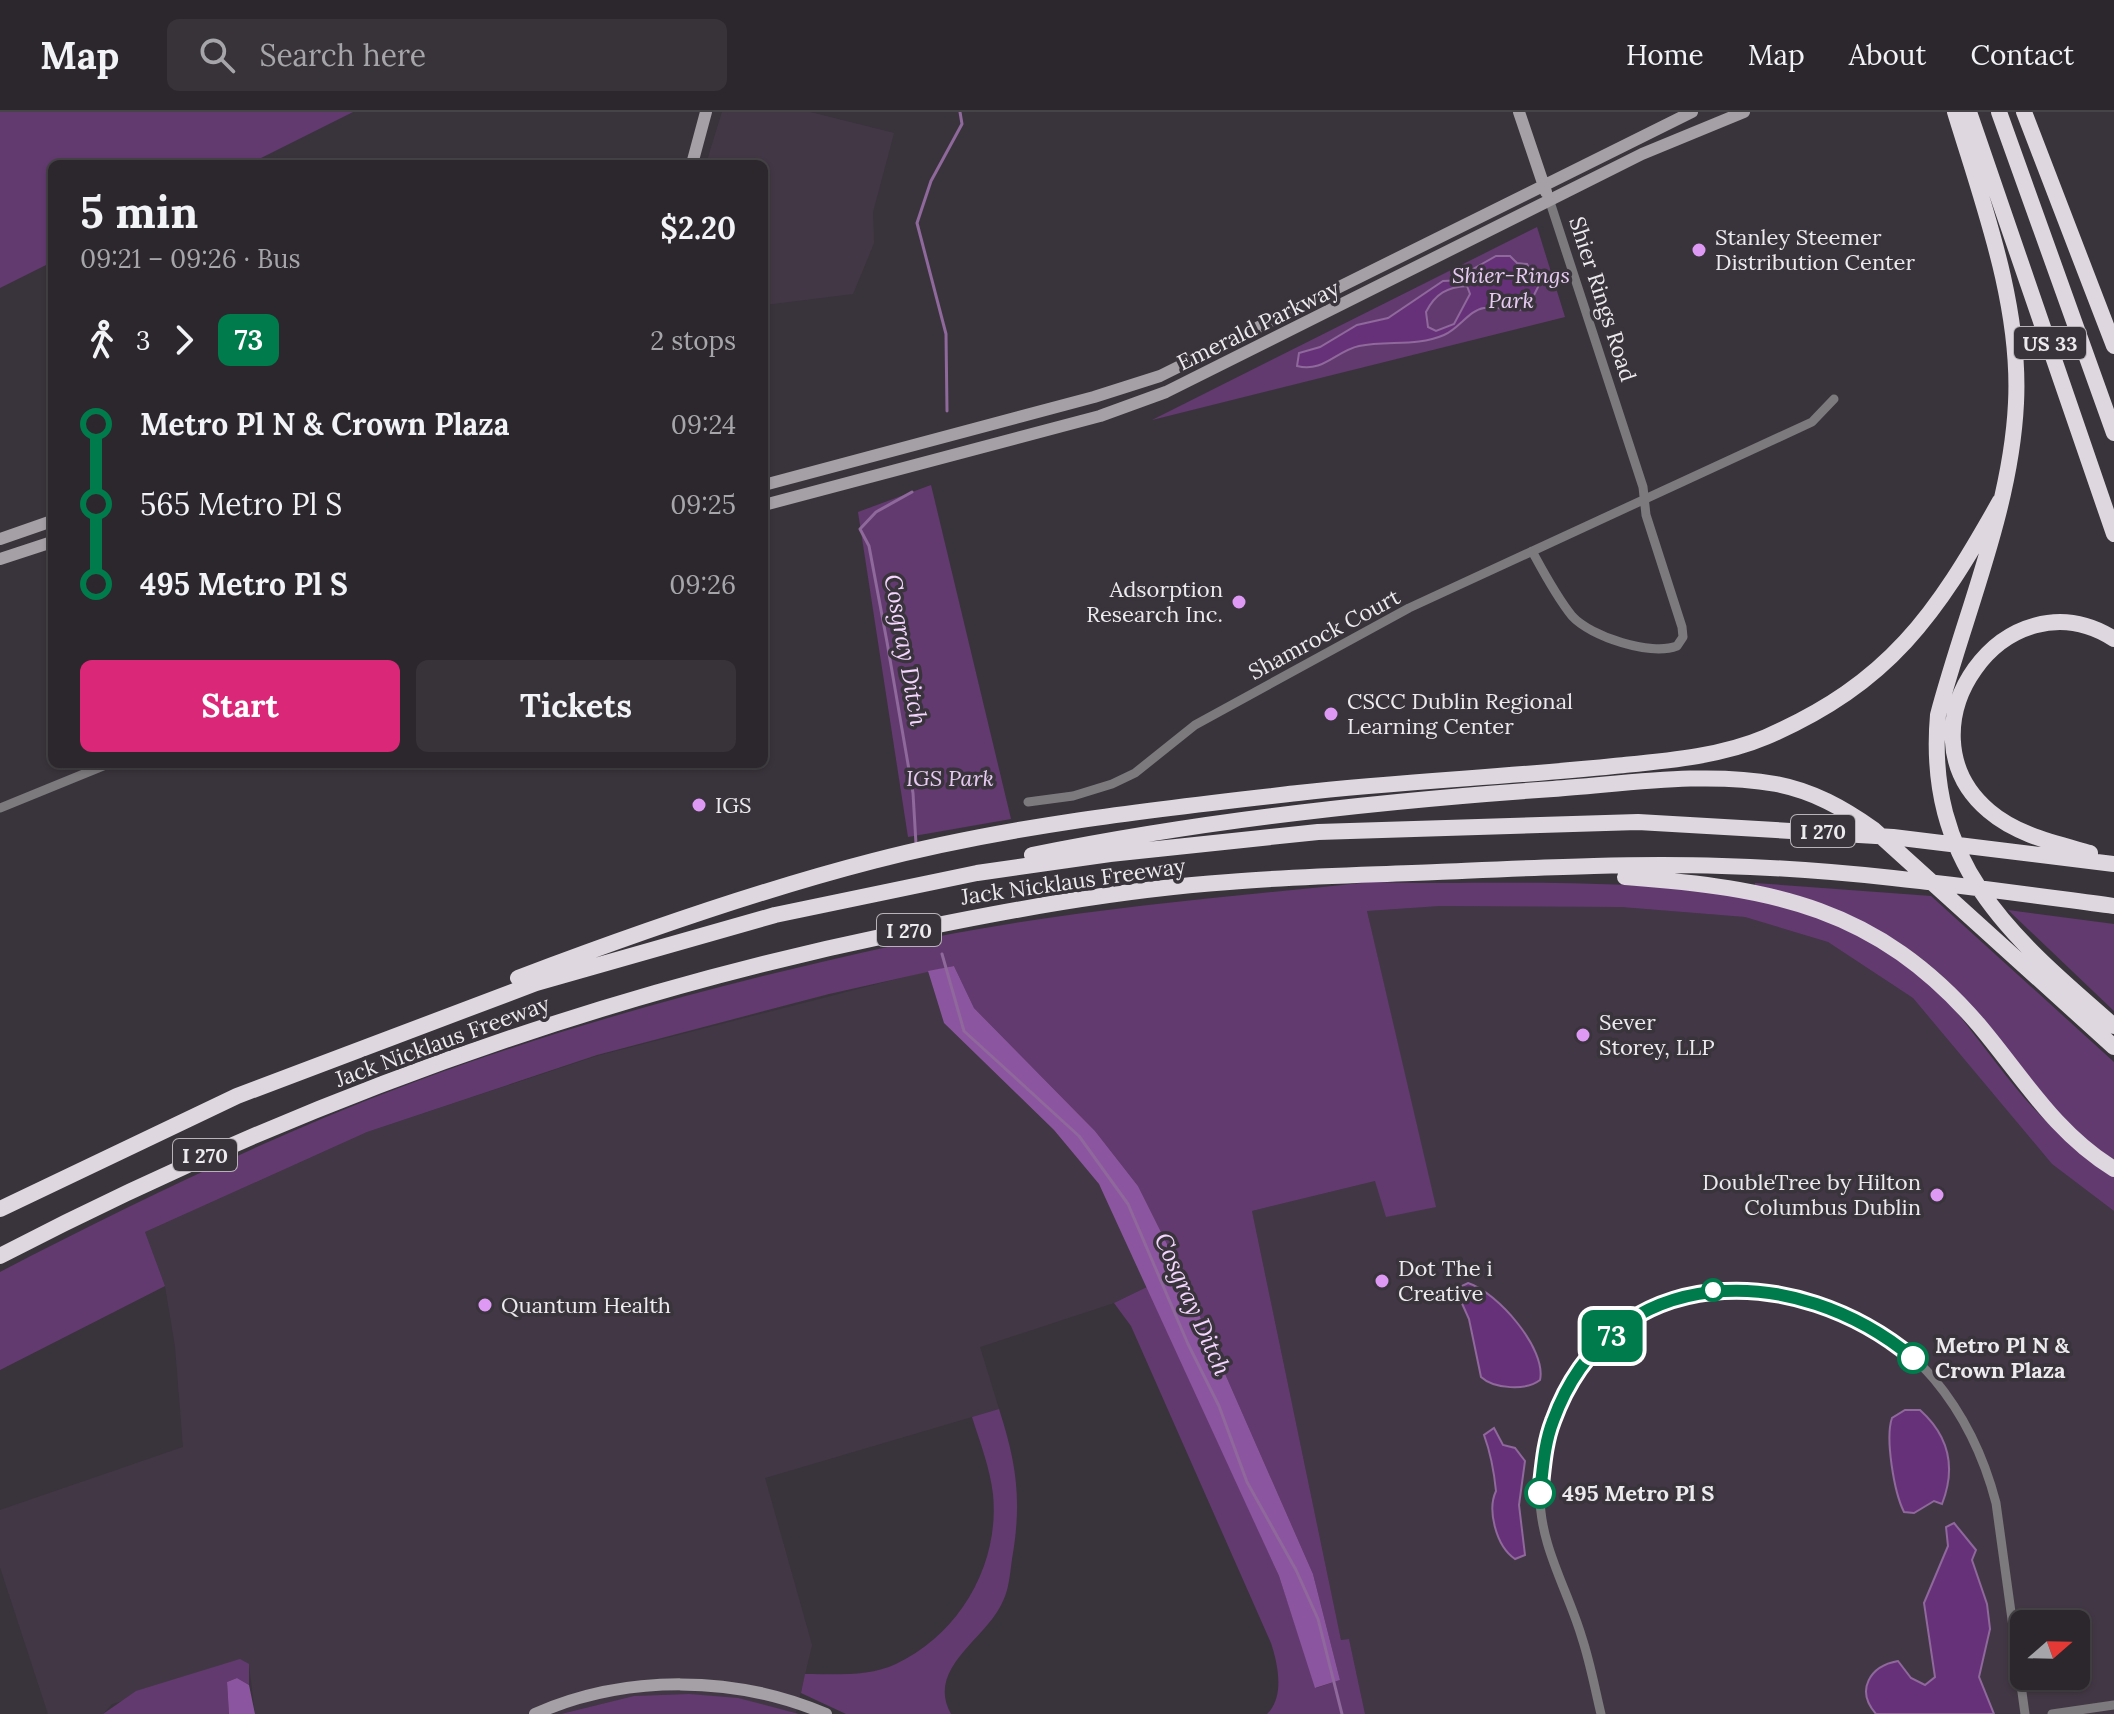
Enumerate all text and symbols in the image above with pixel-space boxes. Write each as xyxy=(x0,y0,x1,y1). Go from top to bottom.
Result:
search box xyxy=(167,19,727,91)
text: Map xyxy=(40,31,119,79)
icon: search xyxy=(195,33,239,77)
text: Search here xyxy=(259,36,426,74)
text: Home xyxy=(1626,37,1704,73)
text: Map xyxy=(1748,37,1805,73)
text: About xyxy=(1849,37,1926,73)
text: Contact xyxy=(1970,37,2074,73)
text: 5 min xyxy=(80,184,198,240)
text: $2.20 xyxy=(660,209,736,247)
street label: Shier Rings Road xyxy=(1563,213,1643,385)
place label: Stanley Steemer Distribution Center xyxy=(1715,223,1916,276)
marker: Stanley Steemer Distribution Center xyxy=(1690,241,1708,259)
text: 09:21 – 09:26 · Bus xyxy=(80,242,301,275)
park label: Shier-Rings Park xyxy=(1452,261,1570,314)
street label: Emerald Parkway xyxy=(1172,273,1344,376)
icon: walk xyxy=(80,318,124,362)
icon: forward xyxy=(162,318,206,362)
text: 73 xyxy=(234,322,263,358)
text: 3 xyxy=(136,324,150,357)
text: 2 stops xyxy=(650,324,736,357)
road number: US 33 xyxy=(2014,327,2086,359)
text: Metro Pl N & Crown Plaza xyxy=(140,405,509,443)
text: 09:24 xyxy=(671,408,736,441)
text: 565 Metro Pl S xyxy=(140,485,342,523)
text: 09:25 xyxy=(670,488,736,521)
text: 495 Metro Pl S xyxy=(140,565,348,603)
text: 09:26 xyxy=(669,568,736,601)
water label: Cosgray Ditch xyxy=(877,572,935,728)
place label: Adsorption Research Inc. xyxy=(1086,575,1223,628)
street label: Shamrock Court xyxy=(1243,582,1405,686)
marker: Adsorption Research Inc. xyxy=(1230,593,1248,611)
button: Start xyxy=(80,660,400,752)
button: Tickets xyxy=(416,660,736,752)
place label: CSCC Dublin Regional Learning Center xyxy=(1347,687,1573,740)
marker: CSCC Dublin Regional Learning Center xyxy=(1322,705,1340,723)
park label: IGS Park xyxy=(906,764,994,792)
place label: IGS xyxy=(715,791,751,819)
marker: IGS xyxy=(690,796,708,814)
road number: I 270 xyxy=(1791,815,1855,847)
street label: Jack Nicklaus Freeway xyxy=(958,851,1187,911)
road number: I 270 xyxy=(877,914,941,946)
street label: Jack Nicklaus Freeway xyxy=(330,989,553,1093)
place label: Sever Storey, LLP xyxy=(1599,1008,1714,1061)
marker: Sever Storey, LLP xyxy=(1574,1026,1592,1044)
road number: I 270 xyxy=(173,1139,237,1171)
place label: DoubleTree by Hilton Columbus Dublin xyxy=(1702,1168,1921,1221)
marker: DoubleTree by Hilton Columbus Dublin xyxy=(1928,1186,1946,1204)
water label: Cosgray Ditch xyxy=(1148,1228,1238,1381)
place label: Dot The i Creative xyxy=(1398,1254,1493,1307)
marker: Dot The i Creative xyxy=(1373,1272,1391,1290)
unlabelled marker xyxy=(1702,1279,1724,1301)
place label: Quantum Health xyxy=(501,1291,671,1319)
marker: Quantum Health xyxy=(476,1296,494,1314)
line badge: 73 xyxy=(1576,1310,1648,1362)
text: 73 xyxy=(1598,1318,1626,1354)
place label: Metro Pl N & Crown Plaza xyxy=(1935,1331,2070,1384)
marker: Metro Pl N & Crown Plaza xyxy=(1898,1343,1928,1373)
marker: 495 Metro Pl S xyxy=(1525,1478,1555,1508)
place label: 495 Metro Pl S xyxy=(1562,1479,1715,1507)
north arrow xyxy=(2010,1610,2090,1690)
map controls xyxy=(2010,1610,2090,1690)

